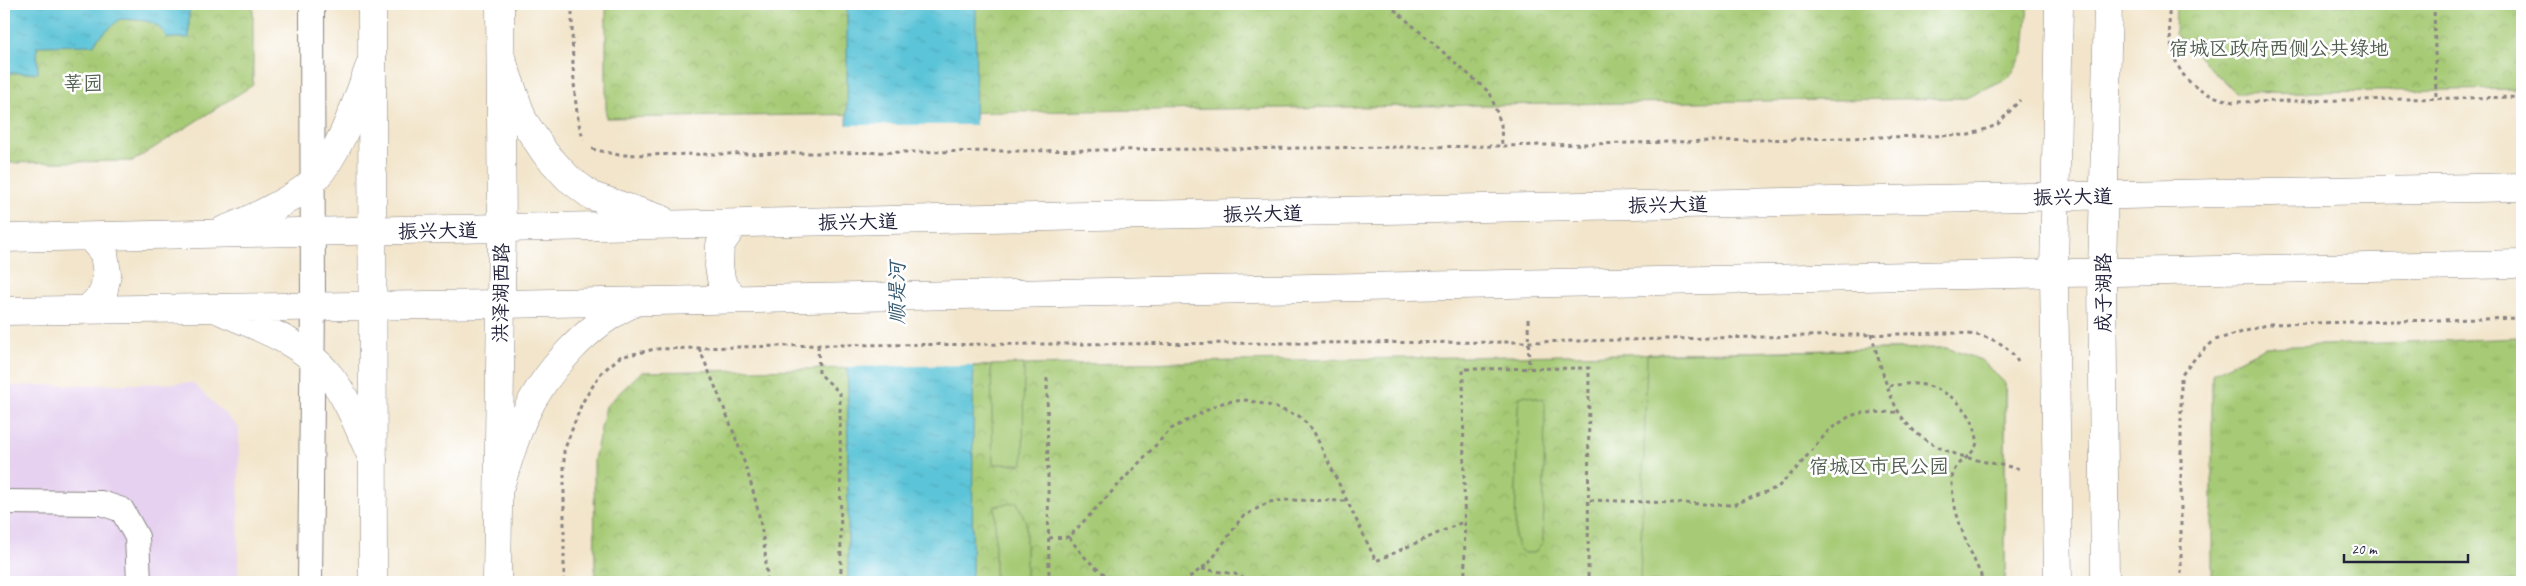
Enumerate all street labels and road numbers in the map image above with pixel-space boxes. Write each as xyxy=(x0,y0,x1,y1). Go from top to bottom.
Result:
street label: 振兴大道 xyxy=(2033,184,2113,210)
street label: 振兴大道 xyxy=(1628,192,1708,218)
street label: 振兴大道 xyxy=(1223,201,1303,227)
street label: 振兴大道 xyxy=(818,209,898,235)
street label: 振兴大道 xyxy=(398,218,478,244)
street label: 洪泽湖西路 xyxy=(488,242,514,343)
street label: 成子湖路 xyxy=(2091,252,2116,333)

